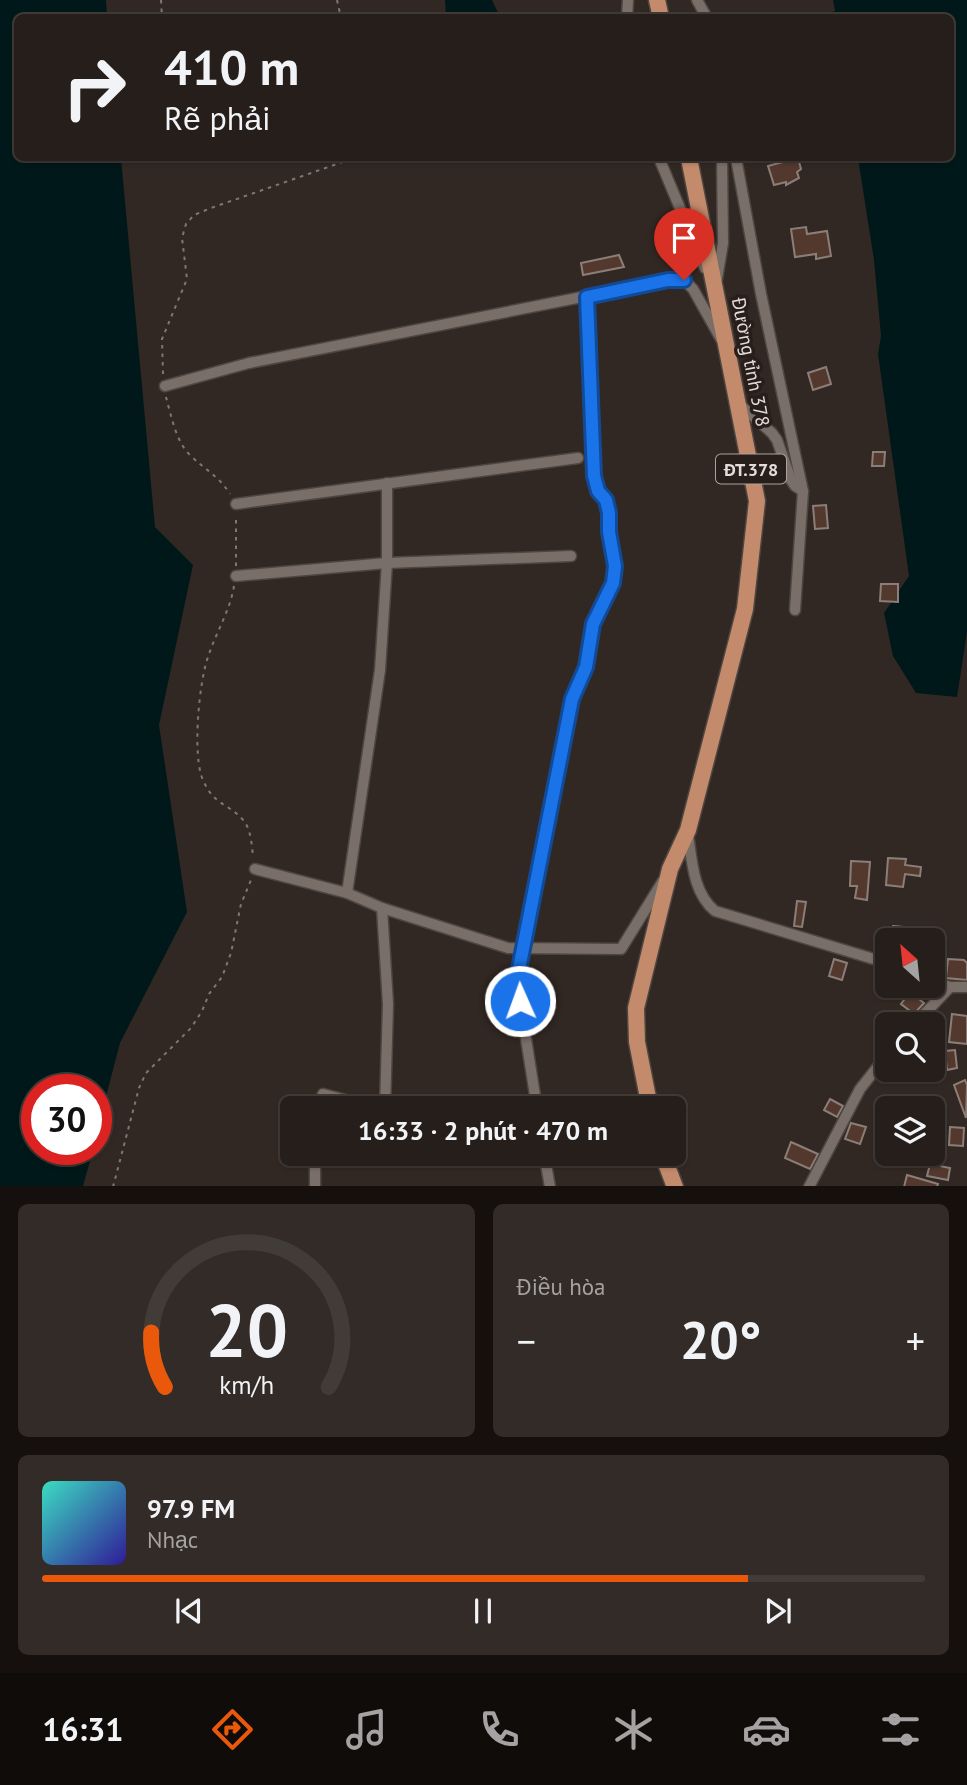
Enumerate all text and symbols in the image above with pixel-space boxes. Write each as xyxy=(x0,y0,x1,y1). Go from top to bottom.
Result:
text: 410 m xyxy=(164,35,299,99)
icon: right xyxy=(49,42,140,133)
text: Rẽ phải xyxy=(164,97,271,139)
pin xyxy=(654,208,714,280)
icon: arrive xyxy=(665,219,703,257)
street label: Đường tỉnh 378 xyxy=(727,294,775,429)
road number: ĐT.378 xyxy=(716,454,786,484)
north arrow xyxy=(875,928,945,998)
map controls xyxy=(875,928,945,1166)
position arrow xyxy=(483,964,557,1038)
button: search xyxy=(875,1012,945,1082)
speed limit sign: 30 xyxy=(21,1074,112,1165)
button: layers xyxy=(875,1096,945,1166)
text: 16:33 · 2 phút · 470 m xyxy=(358,1114,608,1147)
text: Điều hòa xyxy=(517,1272,605,1301)
text: 20 xyxy=(205,1283,288,1377)
text: 20° xyxy=(680,1306,762,1373)
text: − xyxy=(517,1316,536,1365)
text: + xyxy=(906,1316,925,1365)
text: km/h xyxy=(219,1368,274,1400)
text: 97.9 FM xyxy=(147,1492,235,1525)
text: Nhạc xyxy=(147,1525,198,1554)
icon: previous xyxy=(170,1592,208,1630)
icon: pause xyxy=(464,1592,502,1630)
icon: next xyxy=(759,1592,797,1630)
icon: directions xyxy=(208,1705,257,1754)
icon: music xyxy=(342,1705,391,1754)
icon: phone xyxy=(475,1705,524,1754)
icon: climate xyxy=(609,1705,658,1754)
icon: car xyxy=(742,1705,791,1754)
icon: filters xyxy=(876,1705,925,1754)
text: 16:31 xyxy=(42,1708,123,1750)

